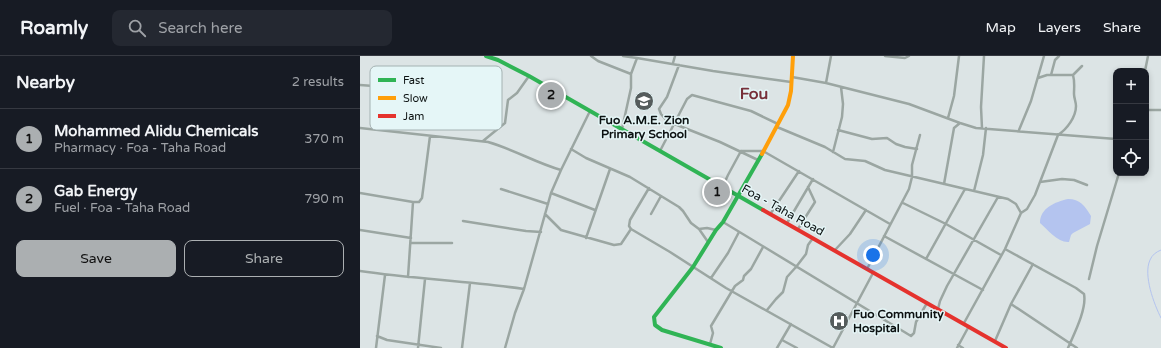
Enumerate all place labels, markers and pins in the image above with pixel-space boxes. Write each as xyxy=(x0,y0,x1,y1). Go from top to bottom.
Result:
pin: 2 xyxy=(538,80,564,110)
school or university icon: Fuo A.M.E. Zion Primary School xyxy=(633,90,655,112)
place label: Fuo A.M.E. Zion Primary School xyxy=(599,113,689,142)
pin: 1 xyxy=(704,177,730,207)
place label: Fuo Community Hospital xyxy=(853,307,944,336)
hospital icon: Fuo Community Hospital xyxy=(828,310,850,332)

